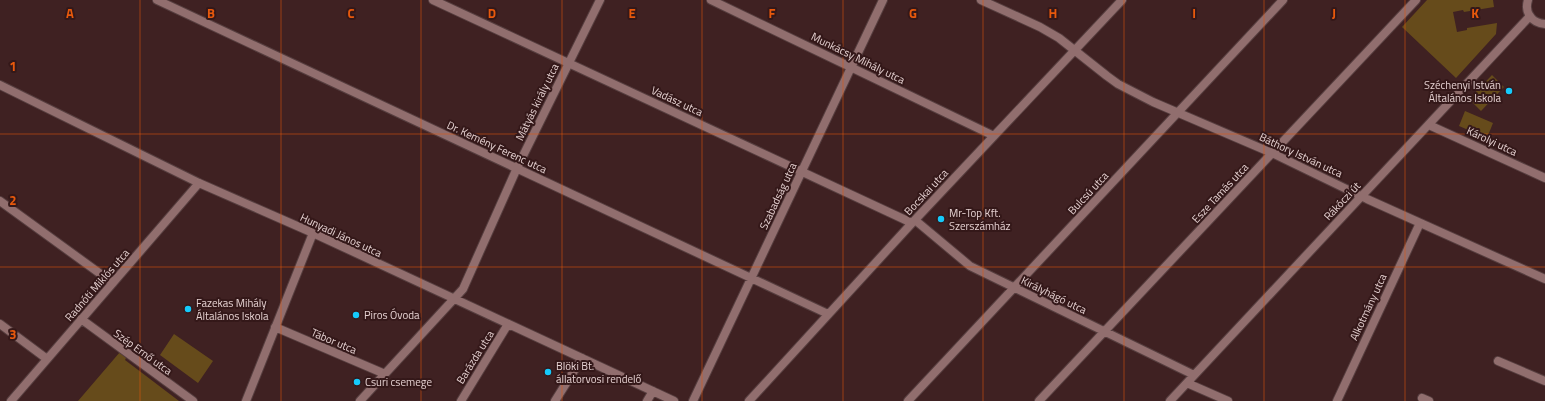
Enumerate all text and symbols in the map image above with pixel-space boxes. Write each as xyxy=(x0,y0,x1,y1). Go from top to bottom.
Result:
text: A xyxy=(66,3,74,23)
text: B xyxy=(207,3,215,23)
text: C xyxy=(347,3,355,23)
text: D xyxy=(488,3,496,23)
text: E xyxy=(628,3,636,23)
text: F xyxy=(769,3,776,23)
text: G xyxy=(909,3,917,23)
text: H xyxy=(1049,3,1057,23)
text: I xyxy=(1192,3,1196,23)
text: J xyxy=(1332,3,1336,23)
text: K xyxy=(1471,3,1479,23)
street label: Munkácsy Mihály utca xyxy=(808,28,908,88)
text: 1 xyxy=(9,56,17,76)
street label: Mátyás király utca xyxy=(511,60,563,143)
place label: Széchenyi István Általános Iskola xyxy=(1424,77,1501,106)
street label: Vadász utca xyxy=(648,82,706,120)
marker: Széchenyi István Általános Iskola xyxy=(1504,86,1514,96)
street label: Dr. Kemény Ferenc utca xyxy=(444,117,550,177)
street label: Károlyi utca xyxy=(1464,122,1520,160)
street label: Báthory István utca xyxy=(1257,129,1346,182)
street label: Szabadság utca xyxy=(755,159,801,232)
street label: Esze Tamás utca xyxy=(1188,159,1252,227)
street label: Bocskai utca xyxy=(900,165,952,219)
street label: Bulcsú utca xyxy=(1064,168,1112,218)
street label: Rákóczi út xyxy=(1320,178,1364,224)
text: 2 xyxy=(9,190,17,210)
place label: Mr-Top Kft. Szerszámház xyxy=(949,205,1011,234)
street label: Hunyadi János utca xyxy=(298,209,385,261)
marker: Mr-Top Kft. Szerszámház xyxy=(936,214,946,224)
street label: Radnóti Miklós utca xyxy=(61,245,133,325)
street label: Alkotmány utca xyxy=(1346,270,1391,343)
street label: Királyhágó utca xyxy=(1019,272,1090,318)
place label: Fazekas Mihály Általános Iskola xyxy=(196,295,269,324)
marker: Fazekas Mihály Általános Iskola xyxy=(183,304,193,314)
place label: Piros Óvoda xyxy=(364,307,420,323)
marker: Piros Óvoda xyxy=(351,310,361,320)
text: 3 xyxy=(9,324,17,344)
street label: Tábor utca xyxy=(309,324,360,358)
street label: Szép Ernő utca xyxy=(111,325,176,379)
street label: Barázda utca xyxy=(452,327,498,387)
place label: Blöki Bt. állatorvosi rendelő xyxy=(556,358,642,387)
marker: Blöki Bt. állatorvosi rendelő xyxy=(543,367,553,377)
place label: Csuri csemege xyxy=(365,374,432,390)
marker: Csuri csemege xyxy=(352,377,362,387)

